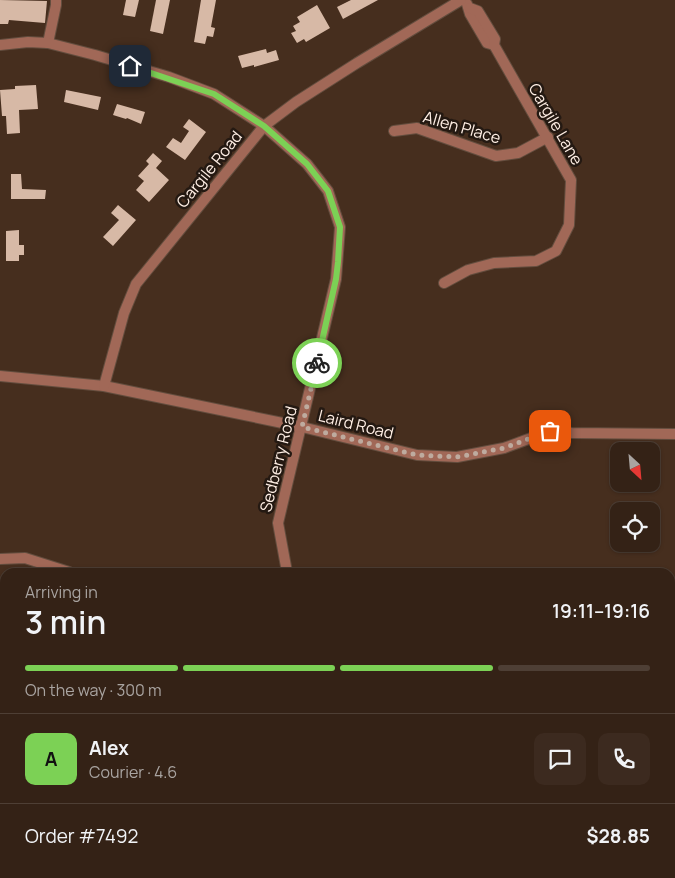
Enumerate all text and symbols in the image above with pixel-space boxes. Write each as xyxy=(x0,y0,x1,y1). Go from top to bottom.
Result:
pin xyxy=(109,45,151,87)
icon: home xyxy=(116,52,144,80)
street label: Cargile Lane xyxy=(524,79,588,169)
street label: Allen Place xyxy=(421,105,503,149)
street label: Cargile Road xyxy=(171,126,247,212)
courier xyxy=(292,338,342,388)
icon: bike xyxy=(303,349,331,377)
street label: Sedberry Road xyxy=(254,404,302,514)
street label: Laird Road xyxy=(316,404,396,444)
pin xyxy=(529,410,571,452)
icon: bag xyxy=(536,417,564,445)
north arrow xyxy=(610,442,660,492)
map controls xyxy=(610,442,660,552)
button: locate xyxy=(610,502,660,552)
text: Arriving in xyxy=(25,581,98,603)
text: 19:11–19:16 xyxy=(552,598,650,624)
text: 3 min xyxy=(25,600,106,644)
text: On the way · 300 m xyxy=(25,679,162,701)
button: chat xyxy=(534,733,586,785)
button: phone xyxy=(598,733,650,785)
text: Alex xyxy=(89,735,129,761)
text: A xyxy=(45,746,57,772)
text: Courier · 4.6 xyxy=(89,761,177,783)
text: Order #7492 xyxy=(25,823,138,849)
text: $28.85 xyxy=(587,823,650,849)

